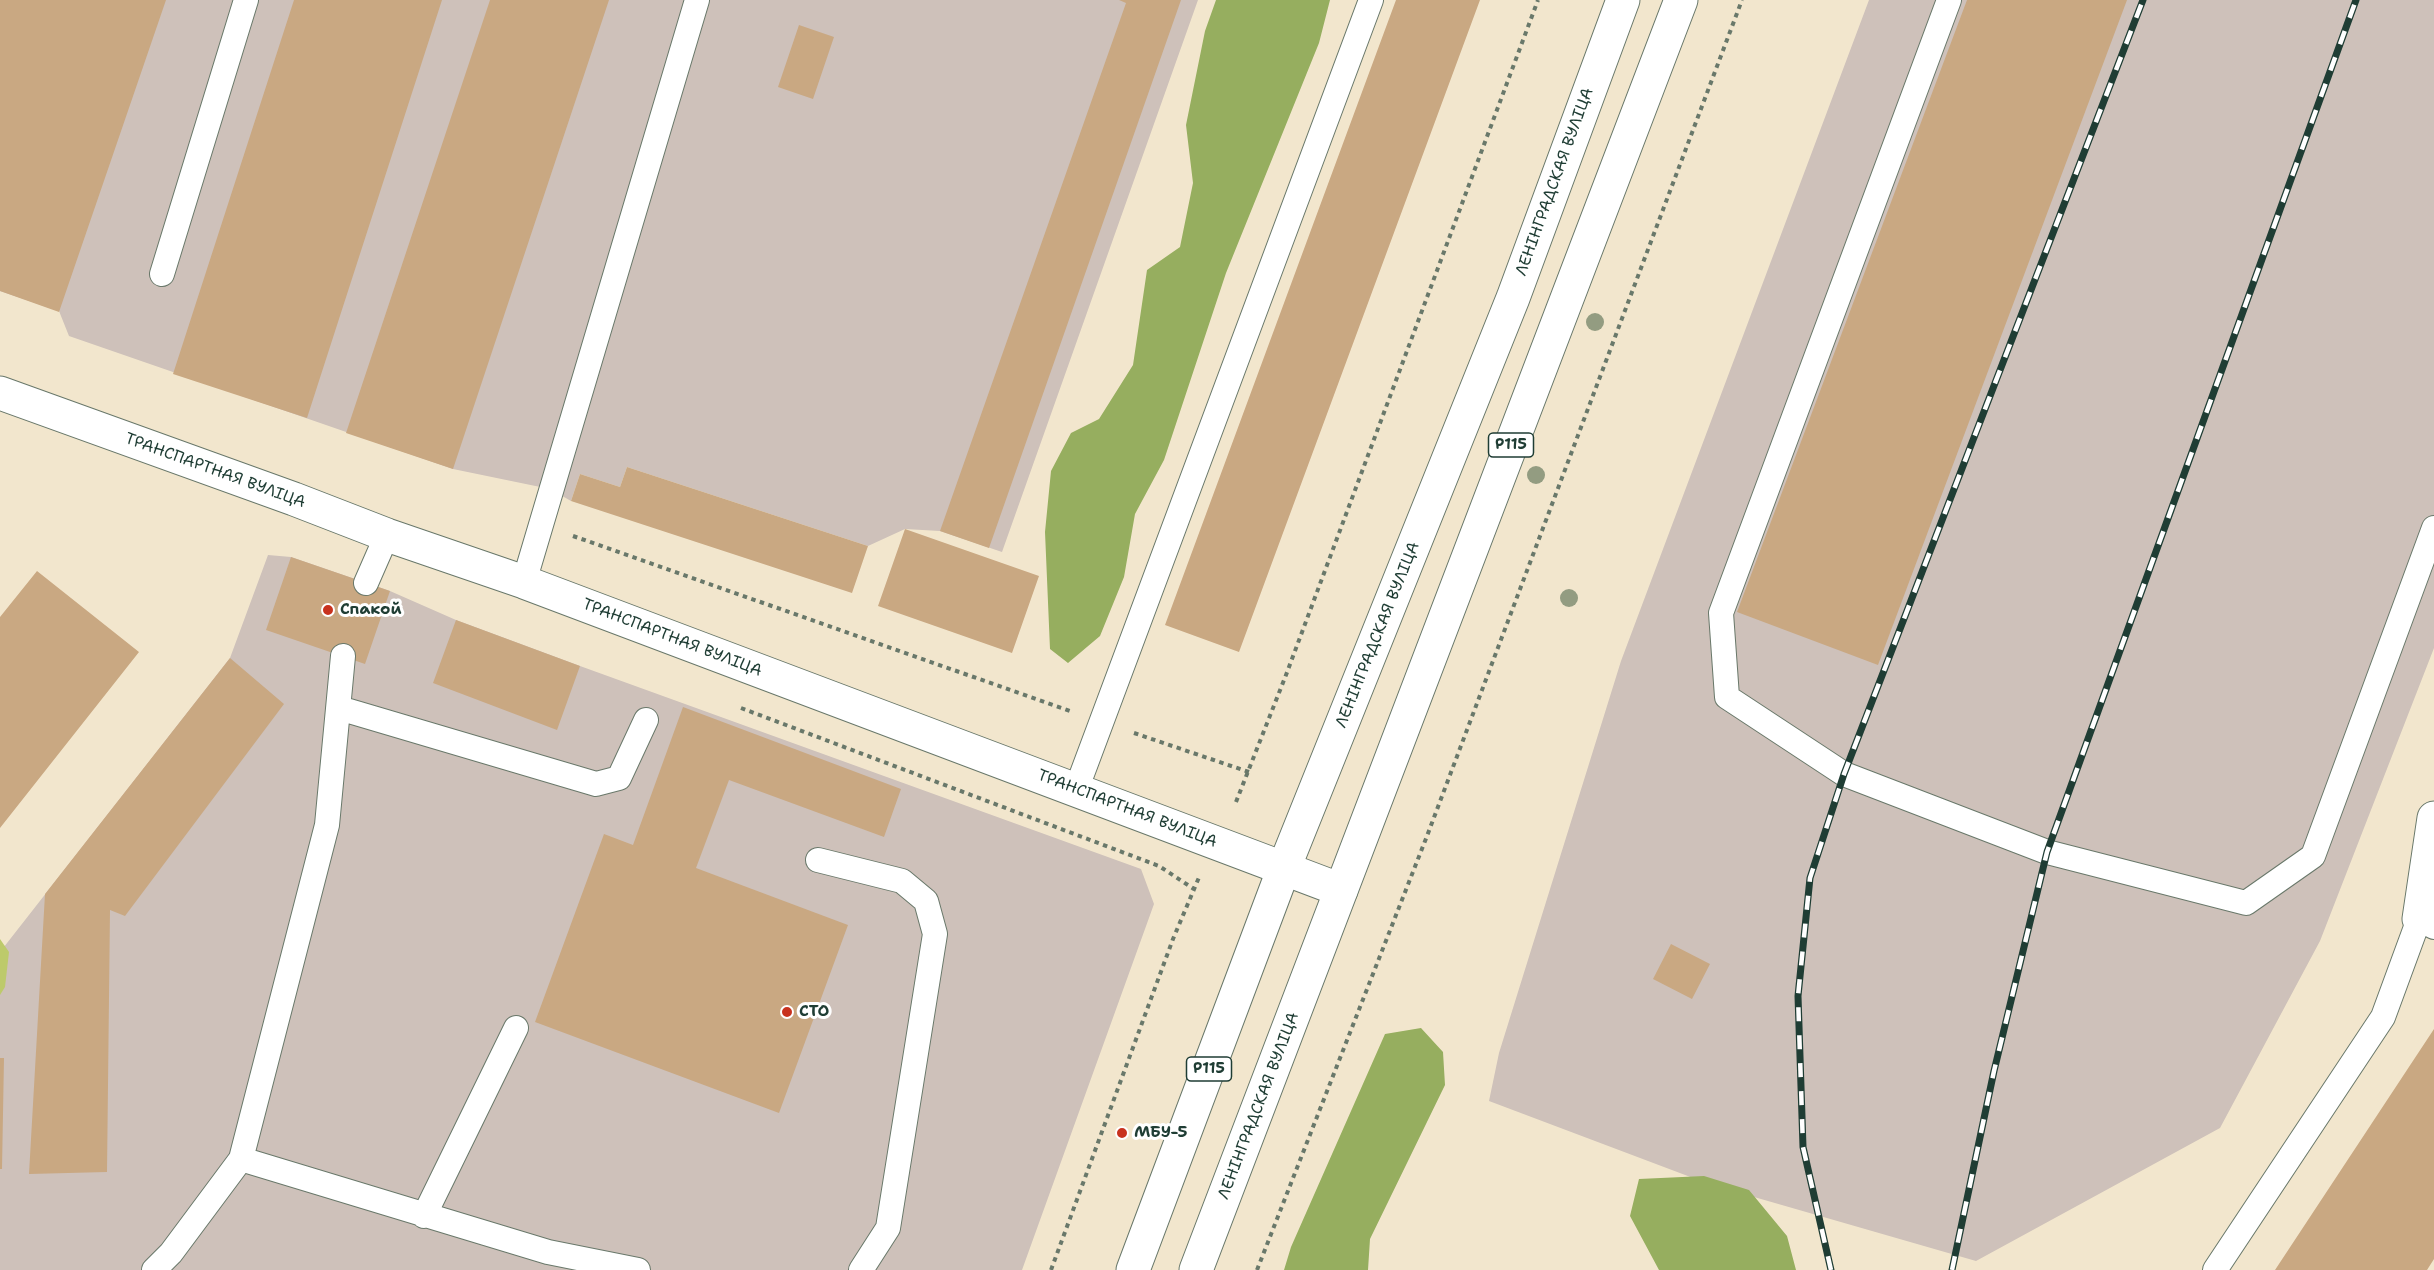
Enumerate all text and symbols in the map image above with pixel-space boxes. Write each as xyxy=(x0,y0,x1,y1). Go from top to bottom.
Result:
street label: ЛЕНІНГРАДСКАЯ ВУЛІЦА xyxy=(1512,85,1598,279)
street label: ТРАНСПАРТНАЯ ВУЛІЦА xyxy=(122,429,308,513)
road number: Р115 xyxy=(1488,433,1534,457)
street label: ЛЕНІНГРАДСКАЯ ВУЛІЦА xyxy=(1332,539,1424,731)
street label: ТРАНСПАРТНАЯ ВУЛІЦА xyxy=(580,595,764,681)
place label: Спакой xyxy=(340,600,401,620)
marker: Спакой xyxy=(321,603,335,617)
street label: ТРАНСПАРТНАЯ ВУЛІЦА xyxy=(1035,766,1219,852)
place label: СТО xyxy=(799,1002,829,1022)
marker: СТО xyxy=(780,1005,794,1019)
street label: ЛЕНІНГРАДСКАЯ ВУЛІЦА xyxy=(1214,1010,1304,1202)
road number: Р115 xyxy=(1186,1057,1232,1081)
place label: МБУ-5 xyxy=(1134,1123,1187,1143)
marker: МБУ-5 xyxy=(1115,1126,1129,1140)

